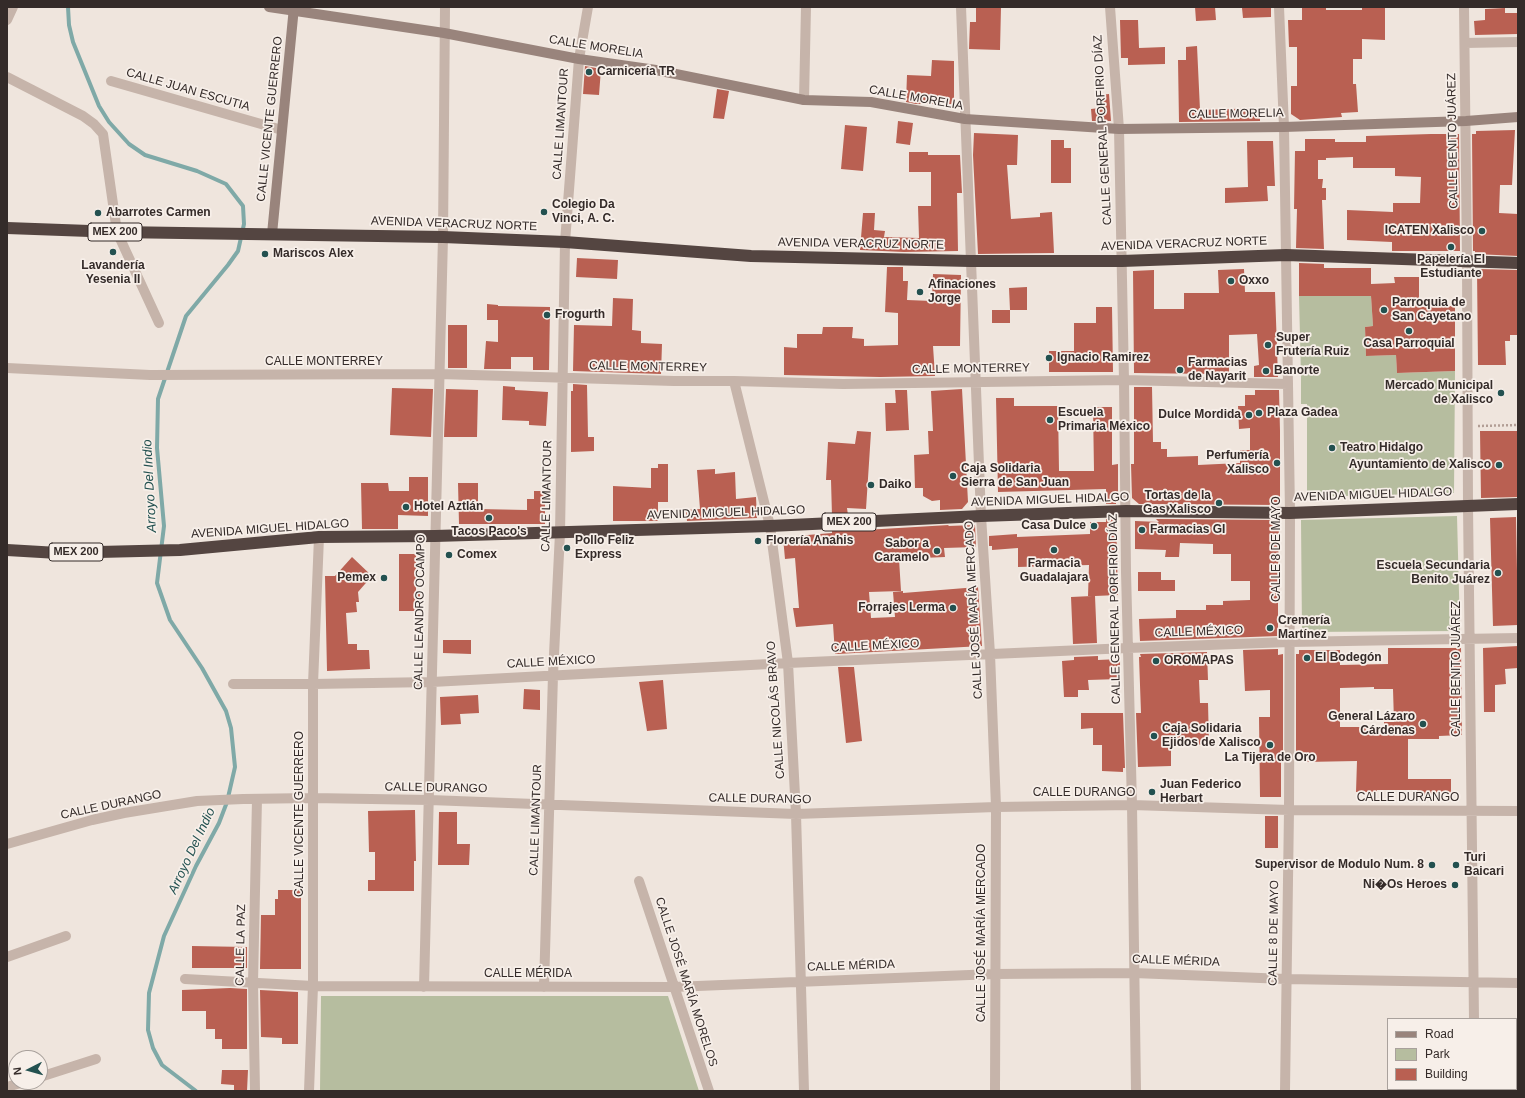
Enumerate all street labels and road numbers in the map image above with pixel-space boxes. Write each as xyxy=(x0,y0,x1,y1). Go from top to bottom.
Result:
street label: CALLE MORELIA xyxy=(548,32,644,62)
street label: CALLE GENERAL PORFIRIO DÍAZ xyxy=(1091,34,1115,226)
street label: CALLE VICENTE GUERRERO xyxy=(254,36,286,202)
street label: CALLE JUAN ESCUTIA xyxy=(124,65,252,115)
street label: CALLE LIMANTOUR xyxy=(550,68,572,180)
street label: CALLE BENITO JUÁREZ xyxy=(1445,73,1461,209)
street label: CALLE MORELIA xyxy=(868,83,964,113)
street label: CALLE MORELIA xyxy=(1188,106,1284,122)
street label: AVENIDA VERACRUZ NORTE xyxy=(371,214,537,234)
road number: MEX 200 xyxy=(88,223,142,241)
street label: AVENIDA VERACRUZ NORTE xyxy=(1101,234,1267,254)
street label: AVENIDA VERACRUZ NORTE xyxy=(778,235,944,253)
street label: CALLE MONTERREY xyxy=(265,355,383,369)
street label: CALLE MONTERREY xyxy=(589,359,707,375)
street label: CALLE MONTERREY xyxy=(912,361,1030,377)
street label: CALLE LIMANTOUR xyxy=(539,440,555,552)
street label: AVENIDA MIGUEL HIDALGO xyxy=(1294,485,1452,505)
street label: AVENIDA MIGUEL HIDALGO xyxy=(971,490,1129,510)
street label: CALLE 8 DE MAYO xyxy=(1270,496,1284,602)
street label: AVENIDA MIGUEL HIDALGO xyxy=(647,503,805,523)
road number: MEX 200 xyxy=(822,513,876,531)
street label: CALLE GENERAL PORFIRIO DÍAZ xyxy=(1106,514,1124,704)
street label: AVENIDA MIGUEL HIDALGO xyxy=(190,516,350,542)
street label: CALLE JOSÉ MARÍA MERCADO xyxy=(962,520,986,700)
street label: CALLE LEANDRO OCAMPO xyxy=(411,534,429,690)
road number: MEX 200 xyxy=(49,543,103,561)
street label: CALLE BENITO JUÁREZ xyxy=(1450,601,1464,737)
street label: CALLE MÉXICO xyxy=(1154,623,1244,641)
street label: CALLE MÉXICO xyxy=(830,636,920,656)
street label: CALLE NICOLÁS BRAVO xyxy=(764,640,788,780)
street label: CALLE MÉXICO xyxy=(506,652,596,672)
street label: CALLE VICENTE GUERRERO xyxy=(293,731,307,897)
street label: CALLE LIMANTOUR xyxy=(527,764,545,876)
street label: CALLE DURANGO xyxy=(385,780,487,796)
street label: CALLE DURANGO xyxy=(1033,786,1135,800)
street label: CALLE DURANGO xyxy=(59,787,163,823)
street label: CALLE DURANGO xyxy=(709,791,811,807)
street label: CALLE DURANGO xyxy=(1357,791,1459,805)
street label: CALLE JOSÉ MARÍA MERCADO xyxy=(975,844,989,1022)
street label: CALLE 8 DE MAYO xyxy=(1266,880,1282,986)
street label: CALLE JOSÉ MARÍA MORELOS xyxy=(652,895,720,1069)
street label: CALLE LA PAZ xyxy=(233,904,249,986)
street label: CALLE MÉRIDA xyxy=(1132,952,1220,970)
street label: CALLE MÉRIDA xyxy=(807,957,895,975)
street label: CALLE MÉRIDA xyxy=(484,967,572,981)

